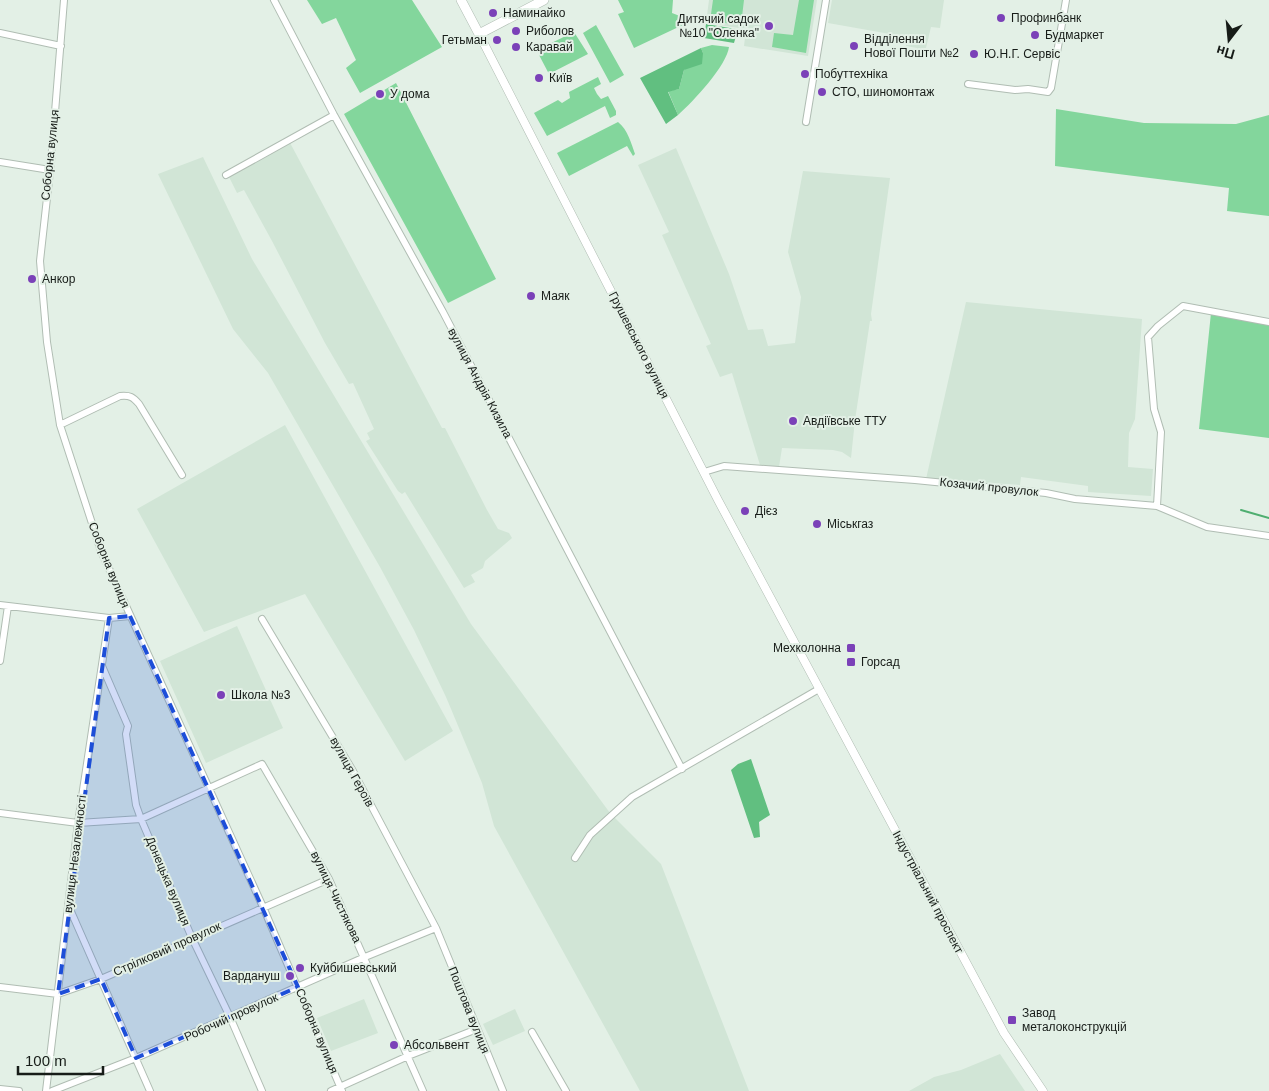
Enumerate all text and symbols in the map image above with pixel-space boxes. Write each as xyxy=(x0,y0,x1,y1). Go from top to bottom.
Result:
place label: Наминайко xyxy=(503,6,566,20)
marker: Наминайко xyxy=(487,7,499,19)
place label: Профинбанк xyxy=(1011,11,1082,25)
place label: Дитячий садок №10 "Оленка" xyxy=(678,12,760,40)
marker: Профинбанк xyxy=(995,12,1007,24)
north arrow xyxy=(1204,15,1254,65)
marker: Дитячий садок №10 "Оленка" xyxy=(763,20,775,32)
place label: Риболов xyxy=(526,24,574,38)
marker: Риболов xyxy=(510,25,522,37)
place label: Будмаркет xyxy=(1045,28,1104,42)
marker: Будмаркет xyxy=(1029,29,1041,41)
place label: Відділення Нової Пошти №2 xyxy=(864,32,959,60)
place label: Гетьман xyxy=(442,33,487,47)
marker: Гетьман xyxy=(491,34,503,46)
place label: Каравай xyxy=(526,40,573,54)
marker: Відділення Нової Пошти №2 xyxy=(848,40,860,52)
marker: Каравай xyxy=(510,41,522,53)
text: Пн xyxy=(1214,42,1237,63)
place label: Ю.Н.Г. Сервіс xyxy=(984,47,1060,61)
marker: Ю.Н.Г. Сервіс xyxy=(968,48,980,60)
place label: Побуттехніка xyxy=(815,67,888,81)
marker: Побуттехніка xyxy=(799,68,811,80)
place label: Київ xyxy=(549,71,572,85)
marker: Київ xyxy=(533,72,545,84)
place label: СТО, шиномонтаж xyxy=(832,85,934,99)
marker: СТО, шиномонтаж xyxy=(816,86,828,98)
place label: У дома xyxy=(390,87,430,101)
marker: У дома xyxy=(374,88,386,100)
street label: Соборна вулиця xyxy=(38,109,62,201)
place label: Анкор xyxy=(42,272,76,286)
marker: Анкор xyxy=(26,273,38,285)
place label: Маяк xyxy=(541,289,570,303)
street label: Грушевського вулиця xyxy=(606,289,672,401)
marker: Маяк xyxy=(525,290,537,302)
street label: вулиця Андрія Кизила xyxy=(445,326,515,441)
place label: Авдіївське ТТУ xyxy=(803,414,887,428)
marker: Авдіївське ТТУ xyxy=(787,415,799,427)
street label: Козачий провулок xyxy=(939,475,1040,499)
place label: Дієз xyxy=(755,504,778,518)
marker: Дієз xyxy=(739,505,751,517)
place label: Міськгаз xyxy=(827,517,874,531)
marker: Міськгаз xyxy=(811,518,823,530)
street label: Соборна вулиця xyxy=(85,520,133,610)
place label: Мехколонна xyxy=(773,641,841,655)
marker: Мехколонна xyxy=(845,642,857,654)
place label: Горсад xyxy=(861,655,900,669)
marker: Горсад xyxy=(845,656,857,668)
place label: Школа №3 xyxy=(231,688,291,702)
marker: Школа №3 xyxy=(215,689,227,701)
street label: вулиця Героїв xyxy=(327,735,377,809)
street label: вулиця Незалежності xyxy=(61,794,89,914)
street label: Індустріальний проспект xyxy=(890,828,967,956)
street label: Донецька вулиця xyxy=(143,834,193,928)
street label: вулиця Чистякова xyxy=(308,849,364,945)
street label: Стрілковий провулок xyxy=(111,919,224,979)
place label: Куйбишевський xyxy=(310,961,397,975)
marker: Куйбишевський xyxy=(294,962,306,974)
street label: Поштова вулиця xyxy=(445,965,493,1055)
place label: Вардануш xyxy=(223,969,280,983)
marker: Вардануш xyxy=(284,970,296,982)
street label: Соборна вулиця xyxy=(293,986,341,1076)
street label: Робочий провулок xyxy=(182,990,281,1044)
place label: Завод металоконструкцій xyxy=(1022,1006,1127,1034)
marker: Завод металоконструкцій xyxy=(1006,1014,1018,1026)
place label: Абсольвент xyxy=(404,1038,470,1052)
marker: Абсольвент xyxy=(388,1039,400,1051)
scale bar xyxy=(18,1044,102,1076)
text: 100 m xyxy=(25,1052,67,1069)

